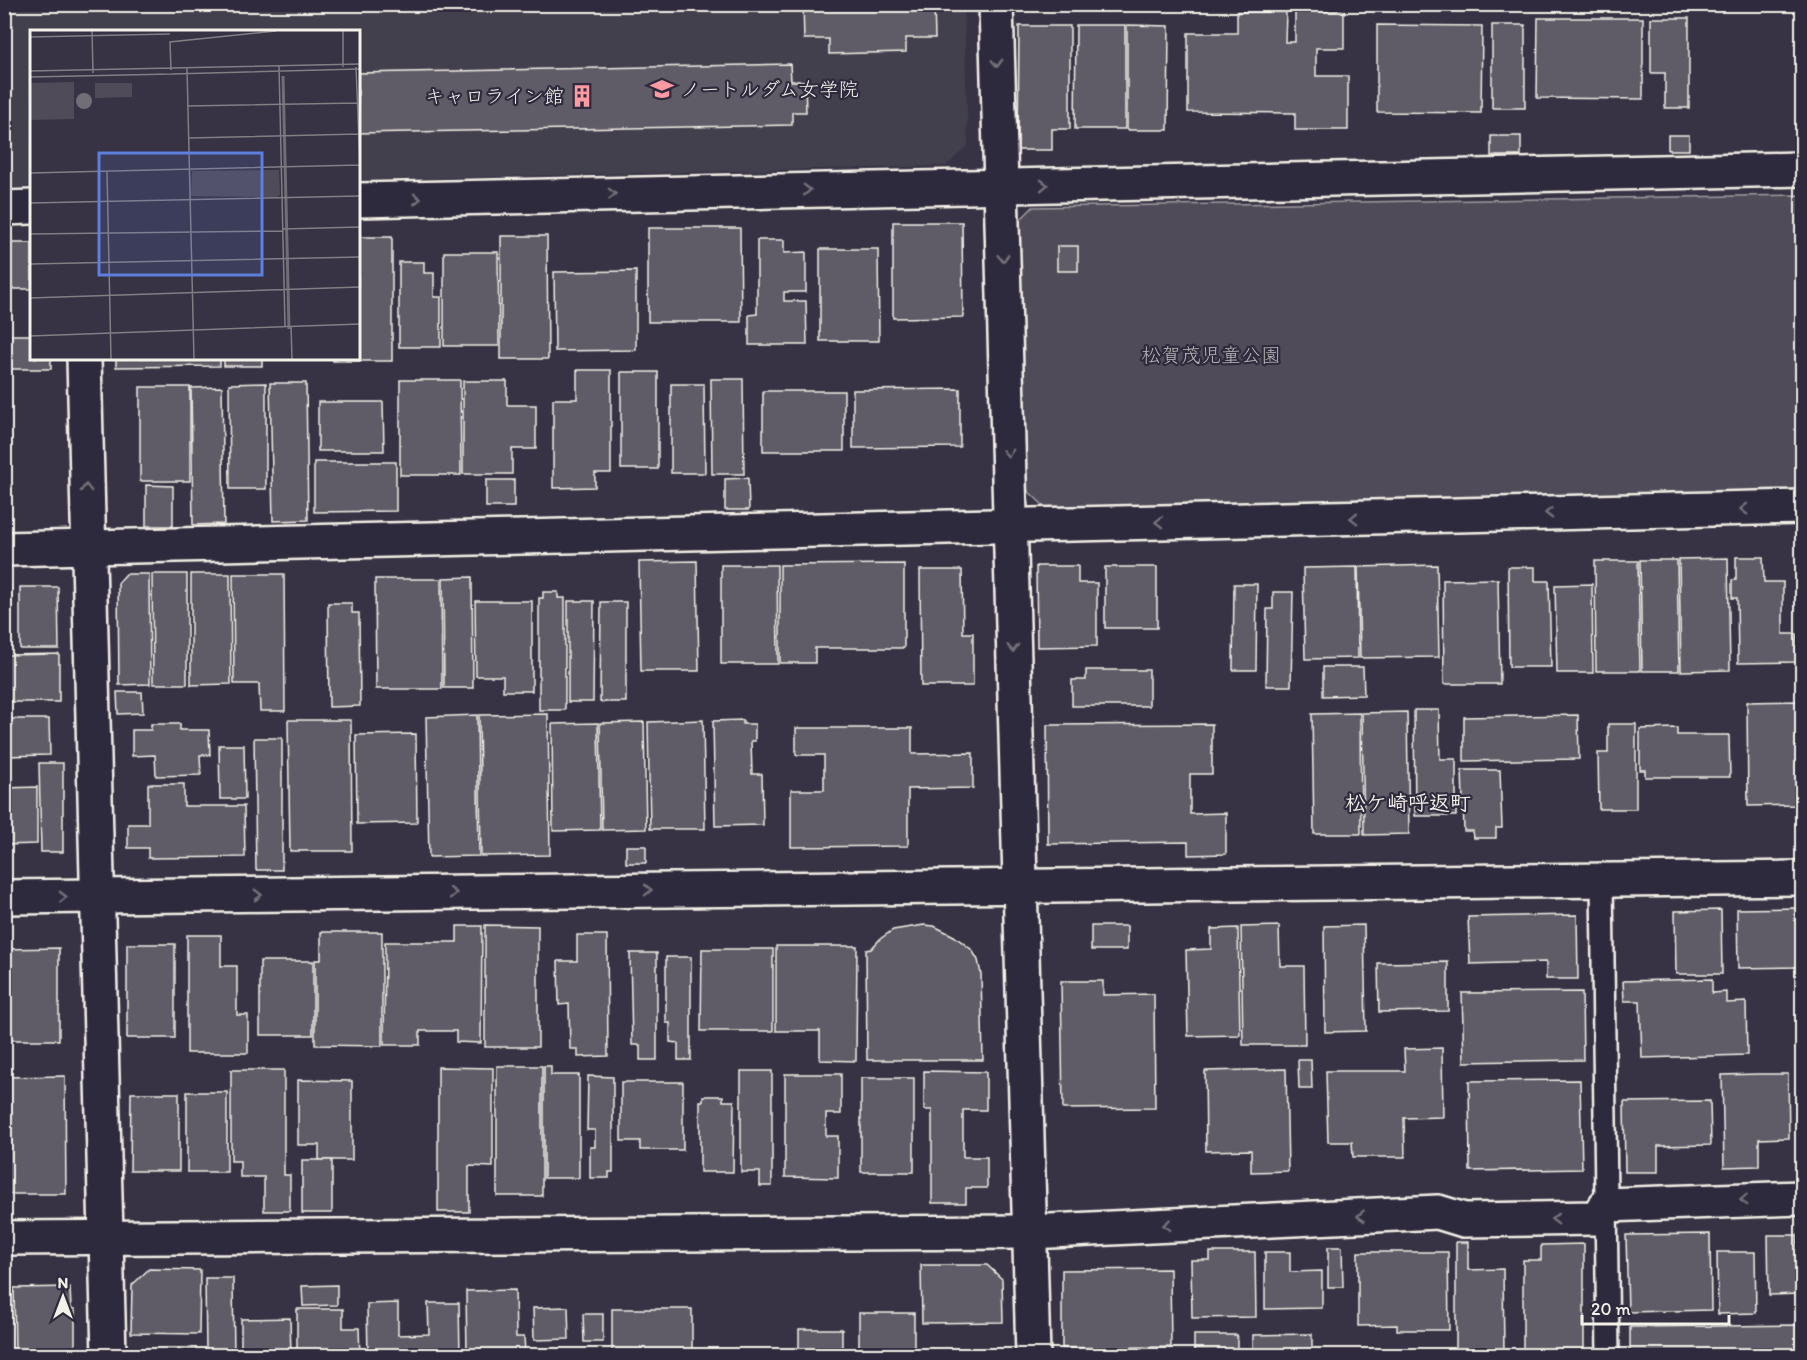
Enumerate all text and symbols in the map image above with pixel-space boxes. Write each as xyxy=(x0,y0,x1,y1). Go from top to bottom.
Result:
inset map xyxy=(30,30,360,360)
one-way arrow xyxy=(991,58,1004,67)
school or university icon: ノートルダム女学院 xyxy=(649,76,675,102)
place label: ノートルダム女学院 xyxy=(680,77,859,101)
building icon: キャロライン館 xyxy=(569,83,595,109)
place label: キャロライン館 xyxy=(425,84,564,108)
one-way arrow xyxy=(1039,179,1048,191)
one-way arrow xyxy=(802,184,811,196)
one-way arrow xyxy=(607,188,616,201)
one-way arrow xyxy=(412,193,421,205)
one-way arrow xyxy=(996,253,1009,262)
park label: 松賀茂児童公園 xyxy=(1141,343,1281,367)
one-way arrow xyxy=(1002,448,1014,457)
one-way arrow xyxy=(80,484,93,493)
one-way arrow xyxy=(1740,502,1749,515)
one-way arrow xyxy=(1545,507,1554,519)
one-way arrow xyxy=(1350,511,1359,524)
one-way arrow xyxy=(1155,516,1164,528)
one-way arrow xyxy=(1007,643,1020,652)
district label: 松ケ崎呼返町 xyxy=(1345,790,1471,815)
one-way arrow xyxy=(643,884,652,897)
one-way arrow xyxy=(448,886,457,899)
one-way arrow xyxy=(253,888,262,901)
one-way arrow xyxy=(58,891,67,903)
one-way arrow xyxy=(1740,1194,1749,1206)
one-way arrow xyxy=(1357,1210,1366,1223)
one-way arrow xyxy=(1551,1212,1560,1225)
one-way arrow xyxy=(1162,1219,1171,1232)
north arrow xyxy=(33,1267,93,1327)
text: N xyxy=(58,1273,68,1292)
scale bar xyxy=(1582,1288,1729,1326)
text: 20 m xyxy=(1591,1298,1631,1320)

